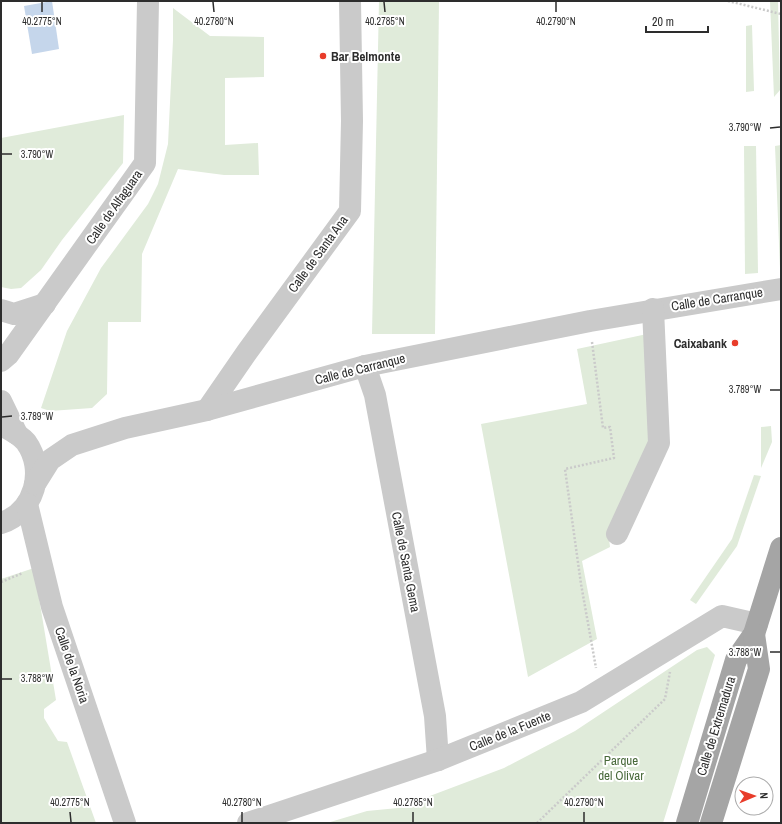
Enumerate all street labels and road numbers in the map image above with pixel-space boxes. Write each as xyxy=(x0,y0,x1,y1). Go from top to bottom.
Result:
street label: Calle de Alfaguara xyxy=(82,166,146,248)
street label: Calle de Santa Ana xyxy=(284,212,352,296)
street label: Calle de Carranque xyxy=(670,283,764,315)
street label: Calle de Carranque xyxy=(313,350,407,388)
street label: Calle de Santa Gema xyxy=(388,510,424,614)
street label: Calle de la Noria xyxy=(51,625,93,705)
street label: Calle de Extremadura xyxy=(693,674,739,778)
street label: Calle de la Fuente xyxy=(467,707,553,755)

